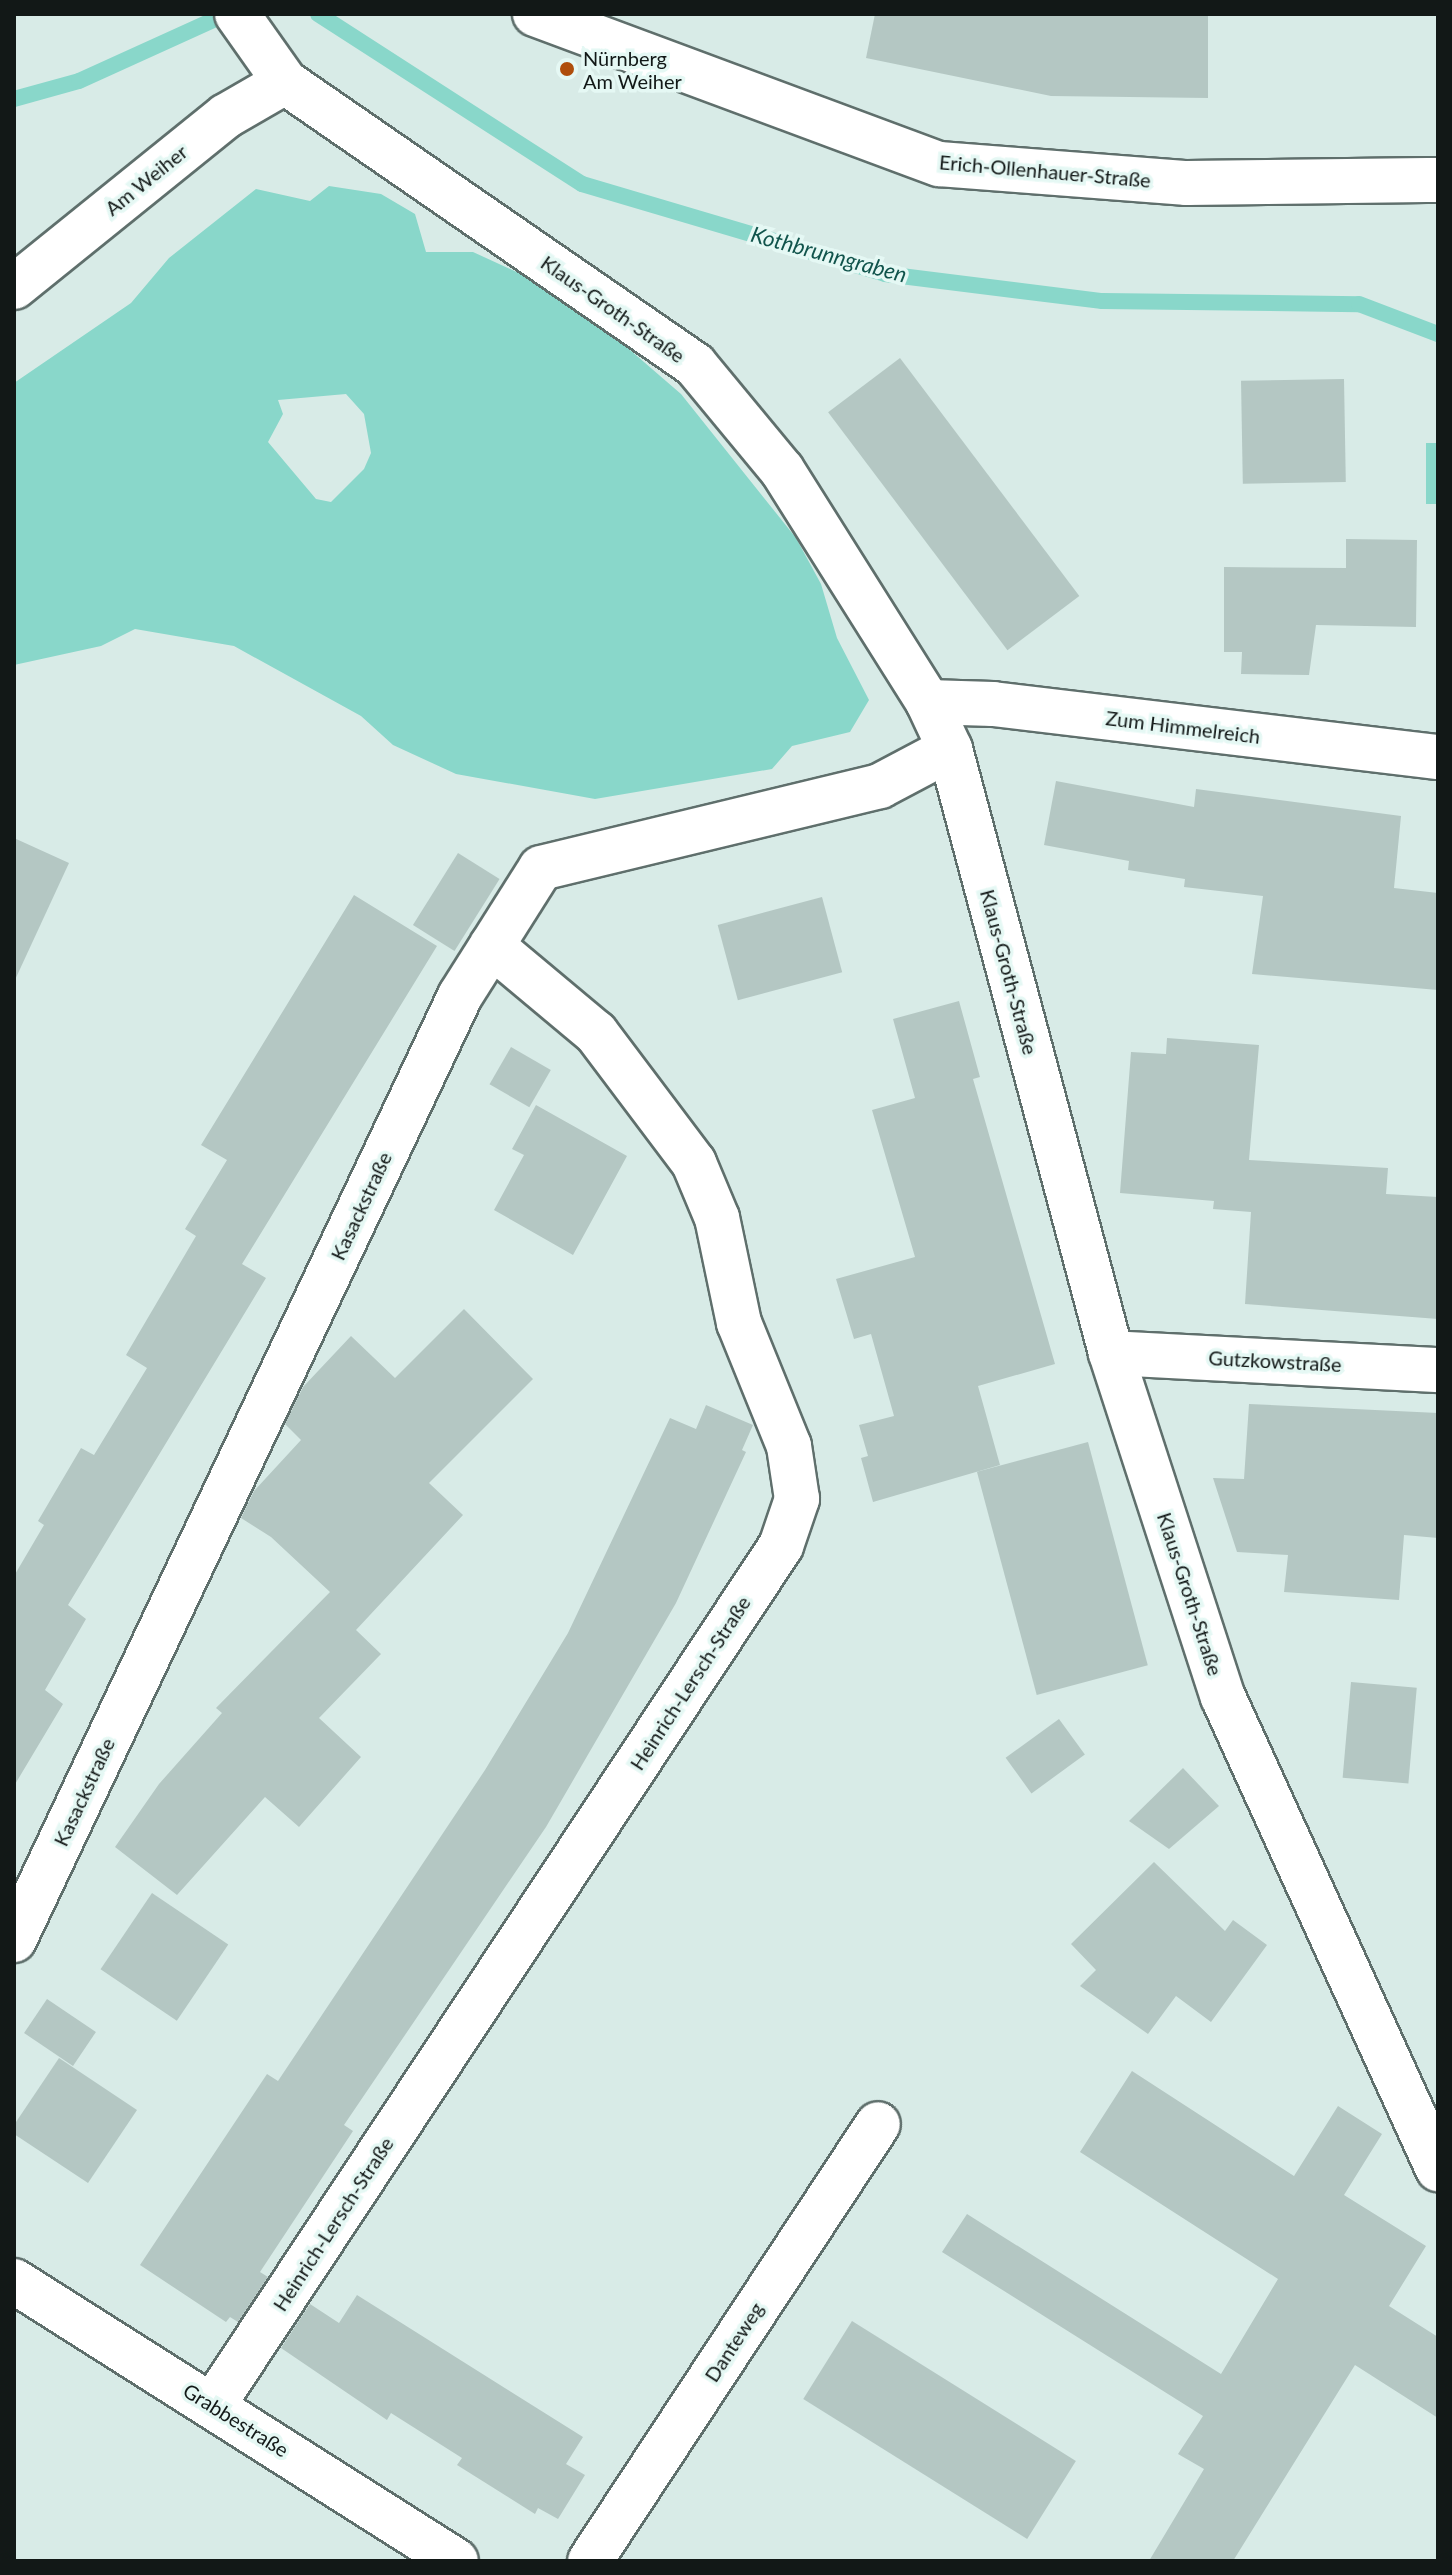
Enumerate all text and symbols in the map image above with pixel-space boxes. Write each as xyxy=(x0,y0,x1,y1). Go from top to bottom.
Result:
place label: Nürnberg Am Weiher xyxy=(583,46,682,93)
marker: Nürnberg Am Weiher xyxy=(558,60,576,78)
street label: Am Weiher xyxy=(100,140,192,220)
street label: Erich-Ollenhauer-Straße xyxy=(938,150,1152,192)
water label: Kothbrunngraben xyxy=(748,221,910,287)
street label: Klaus-Groth-Straße xyxy=(536,250,690,368)
street label: Zum Himmelreich xyxy=(1104,706,1262,748)
street label: Klaus-Groth-Straße xyxy=(975,887,1043,1057)
street label: Kasackstraße xyxy=(326,1148,396,1264)
street label: Gutzkowstraße xyxy=(1208,1346,1342,1376)
street label: Klaus-Groth-Straße xyxy=(1152,1509,1228,1679)
street label: Heinrich-Lersch-Straße xyxy=(625,1592,755,1774)
street label: Kasackstraße xyxy=(49,1734,119,1850)
street label: Heinrich-Lersch-Straße xyxy=(268,2133,398,2315)
street label: Danteweg xyxy=(699,2298,769,2386)
street label: Grabbestraße xyxy=(179,2378,293,2462)

